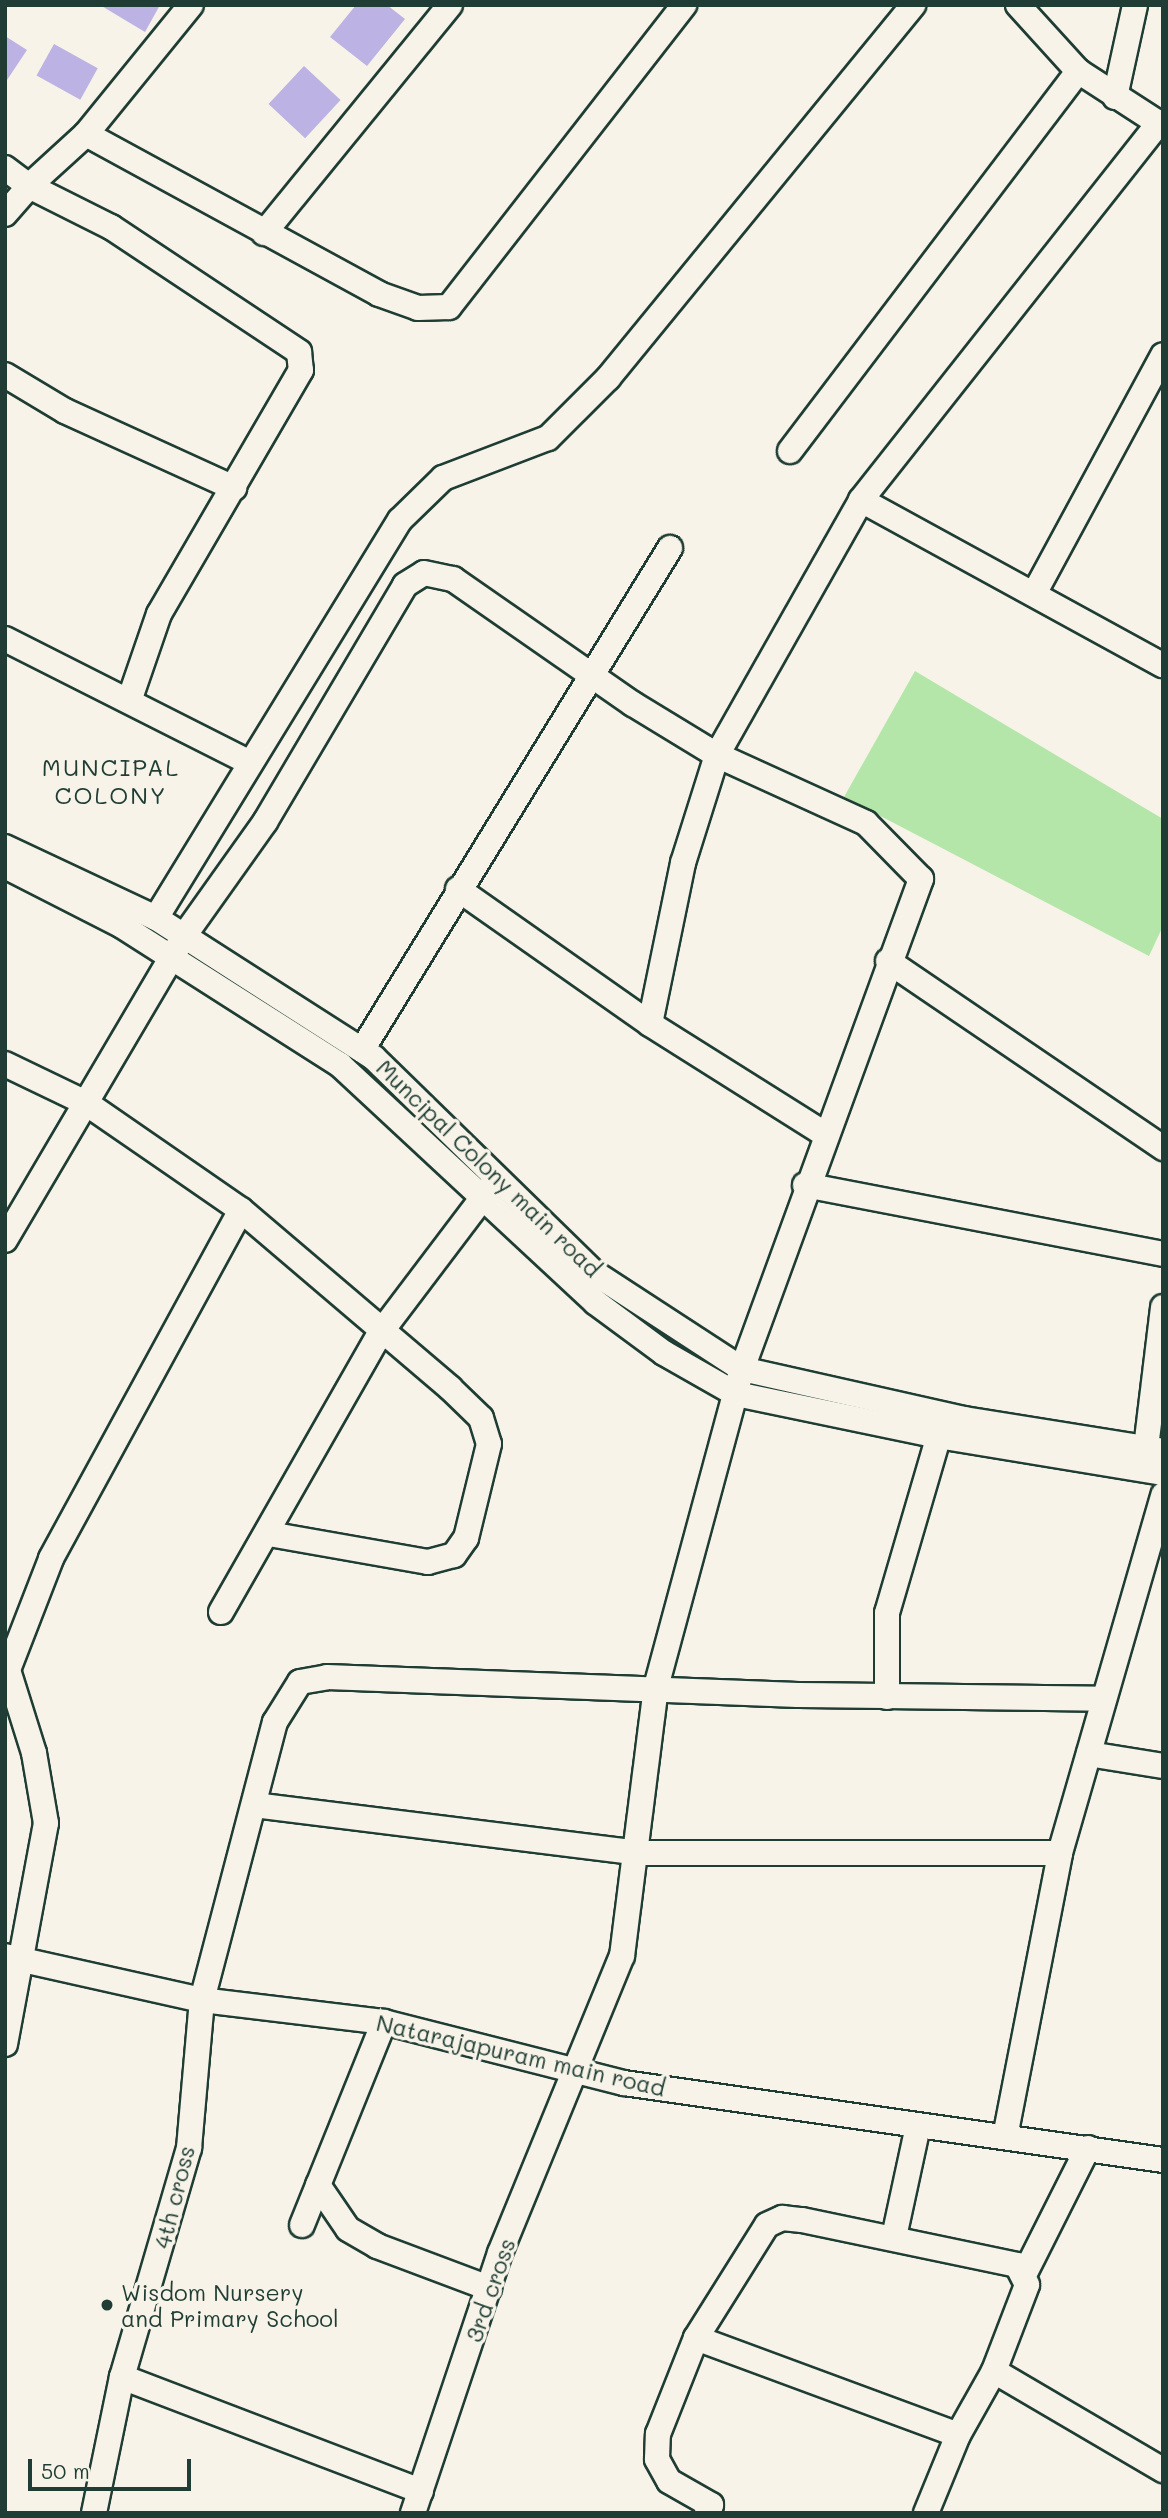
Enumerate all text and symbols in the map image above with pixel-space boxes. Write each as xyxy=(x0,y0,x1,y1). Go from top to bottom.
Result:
district label: MUNCIPAL COLONY xyxy=(43,753,179,809)
street label: Muncipal Colony main road xyxy=(371,1053,607,1283)
street label: Natarajapuram main road xyxy=(374,2008,668,2102)
street label: 4th cross xyxy=(148,2143,200,2251)
street label: 3rd cross xyxy=(459,2234,521,2346)
place label: Wisdom Nursery and Primary School xyxy=(121,2278,339,2332)
marker: Wisdom Nursery and Primary School xyxy=(99,2297,115,2313)
scale bar xyxy=(32,2444,194,2488)
text: 50 m xyxy=(41,2457,90,2484)

